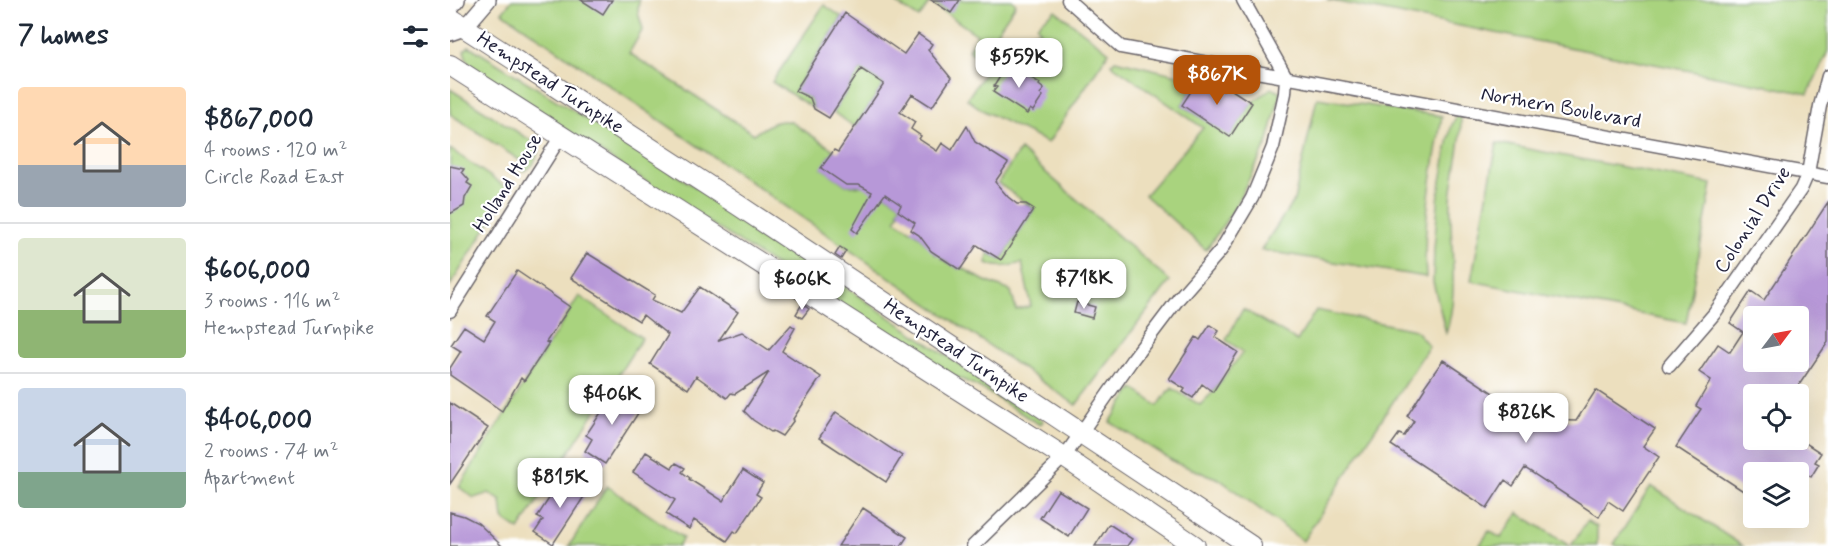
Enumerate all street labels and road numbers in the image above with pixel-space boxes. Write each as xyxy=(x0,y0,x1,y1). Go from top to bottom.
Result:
street label: Hempstead Turnpike xyxy=(471,25,629,141)
street label: Northern Boulevard xyxy=(1479,81,1643,135)
street label: Holland House xyxy=(467,128,549,238)
street label: Colonial Drive xyxy=(1708,161,1798,279)
street label: Hempstead Turnpike xyxy=(878,292,1034,410)

